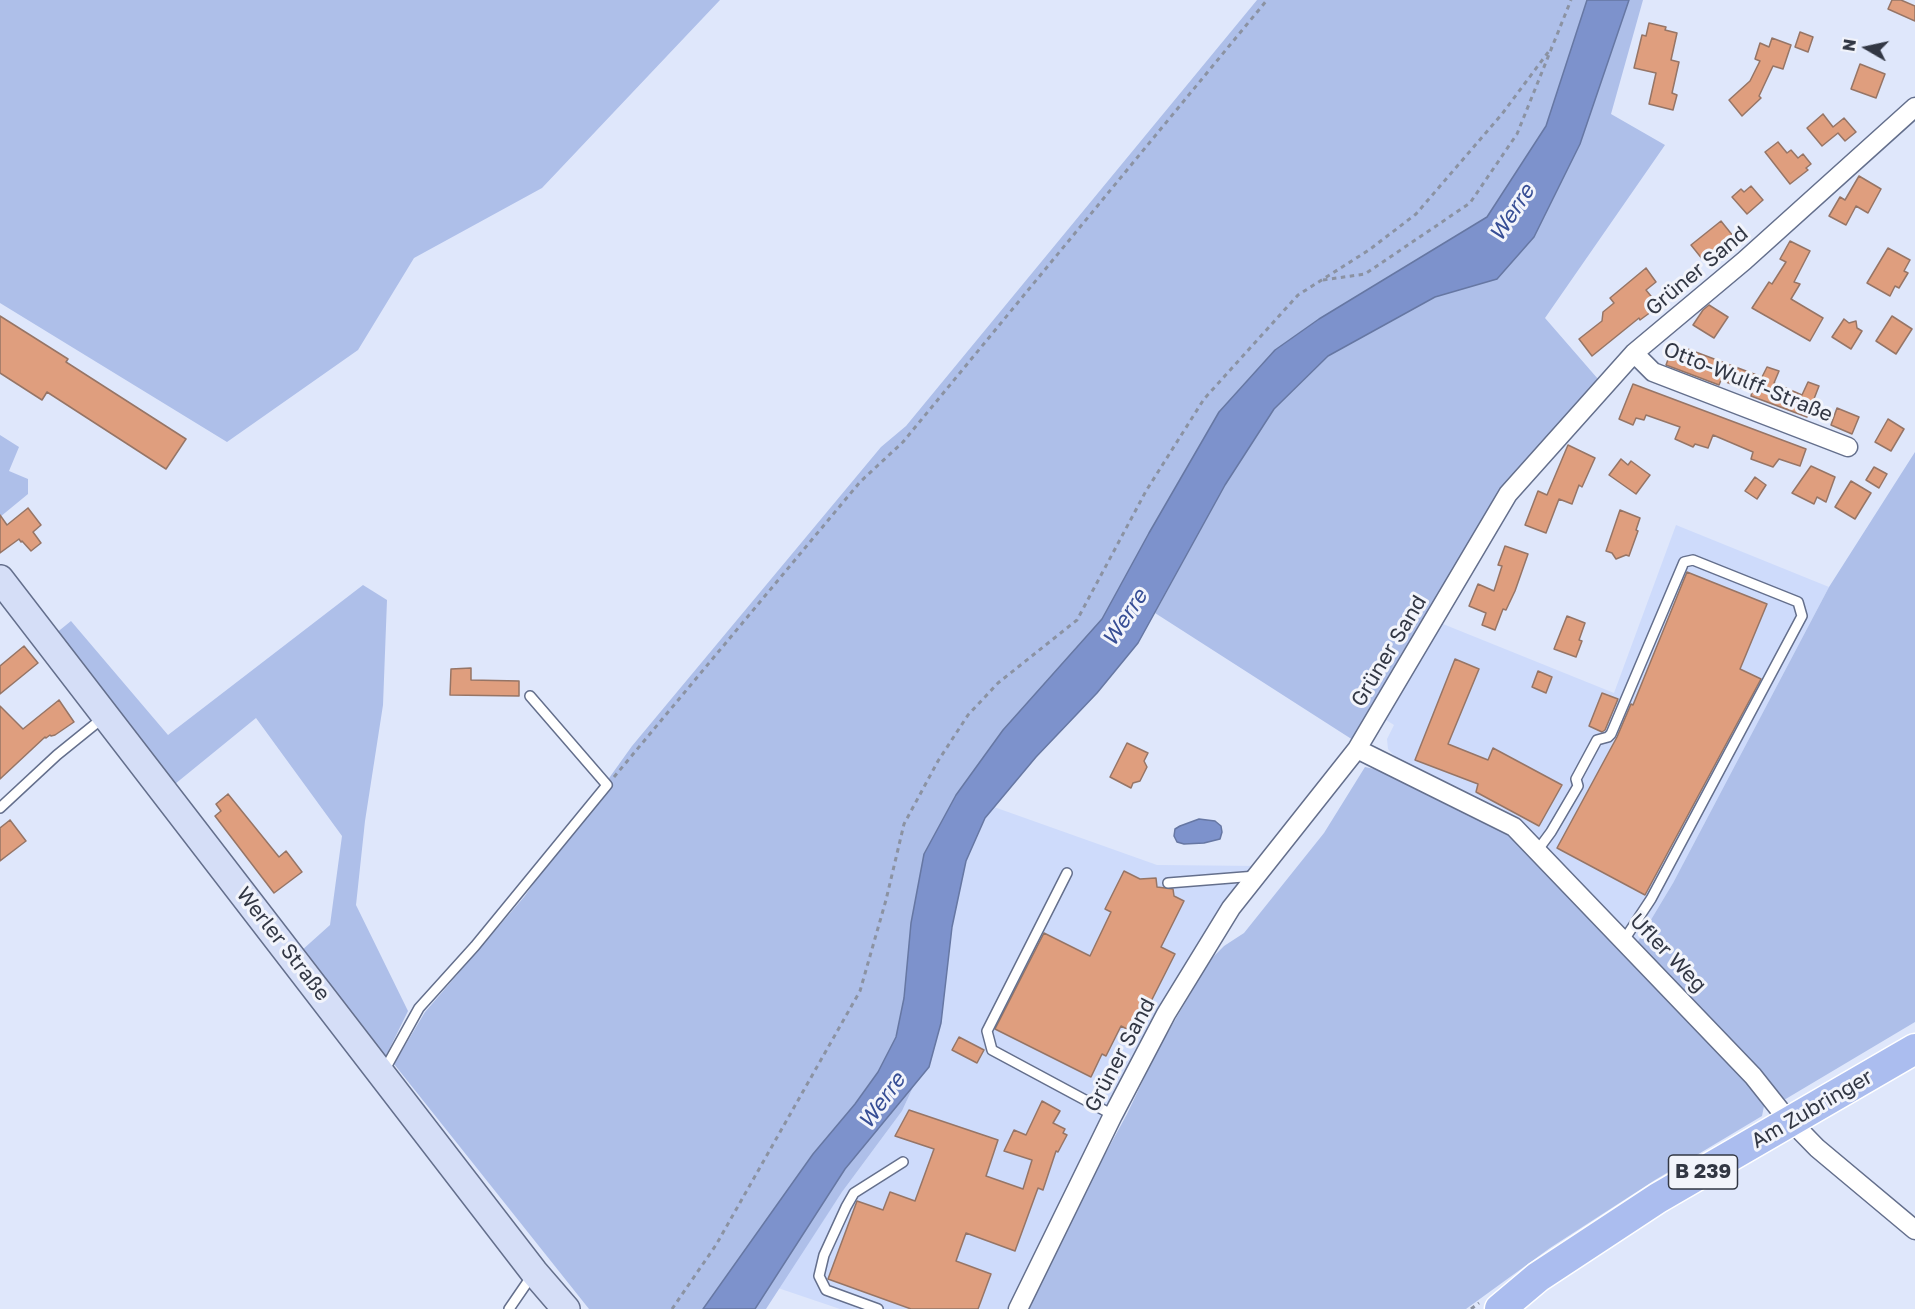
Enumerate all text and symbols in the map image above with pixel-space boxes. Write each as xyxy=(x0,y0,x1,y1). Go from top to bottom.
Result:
north arrow xyxy=(1837,18,1897,78)
text: N xyxy=(1838,38,1860,53)
water label: Werre xyxy=(1484,180,1540,246)
street label: Grüner Sand xyxy=(1641,221,1753,321)
street label: Otto-Wulff-Straße xyxy=(1660,337,1836,427)
water label: Werre xyxy=(1097,585,1153,651)
street label: Grüner Sand xyxy=(1346,591,1432,711)
street label: Werler Straße xyxy=(231,882,335,1006)
street label: Ufler Weg xyxy=(1624,908,1712,998)
street label: Grüner Sand xyxy=(1079,994,1161,1116)
street label: Am Zubringer xyxy=(1747,1064,1877,1154)
water label: Werre xyxy=(853,1068,911,1134)
road number: B 239 xyxy=(1668,1155,1738,1189)

